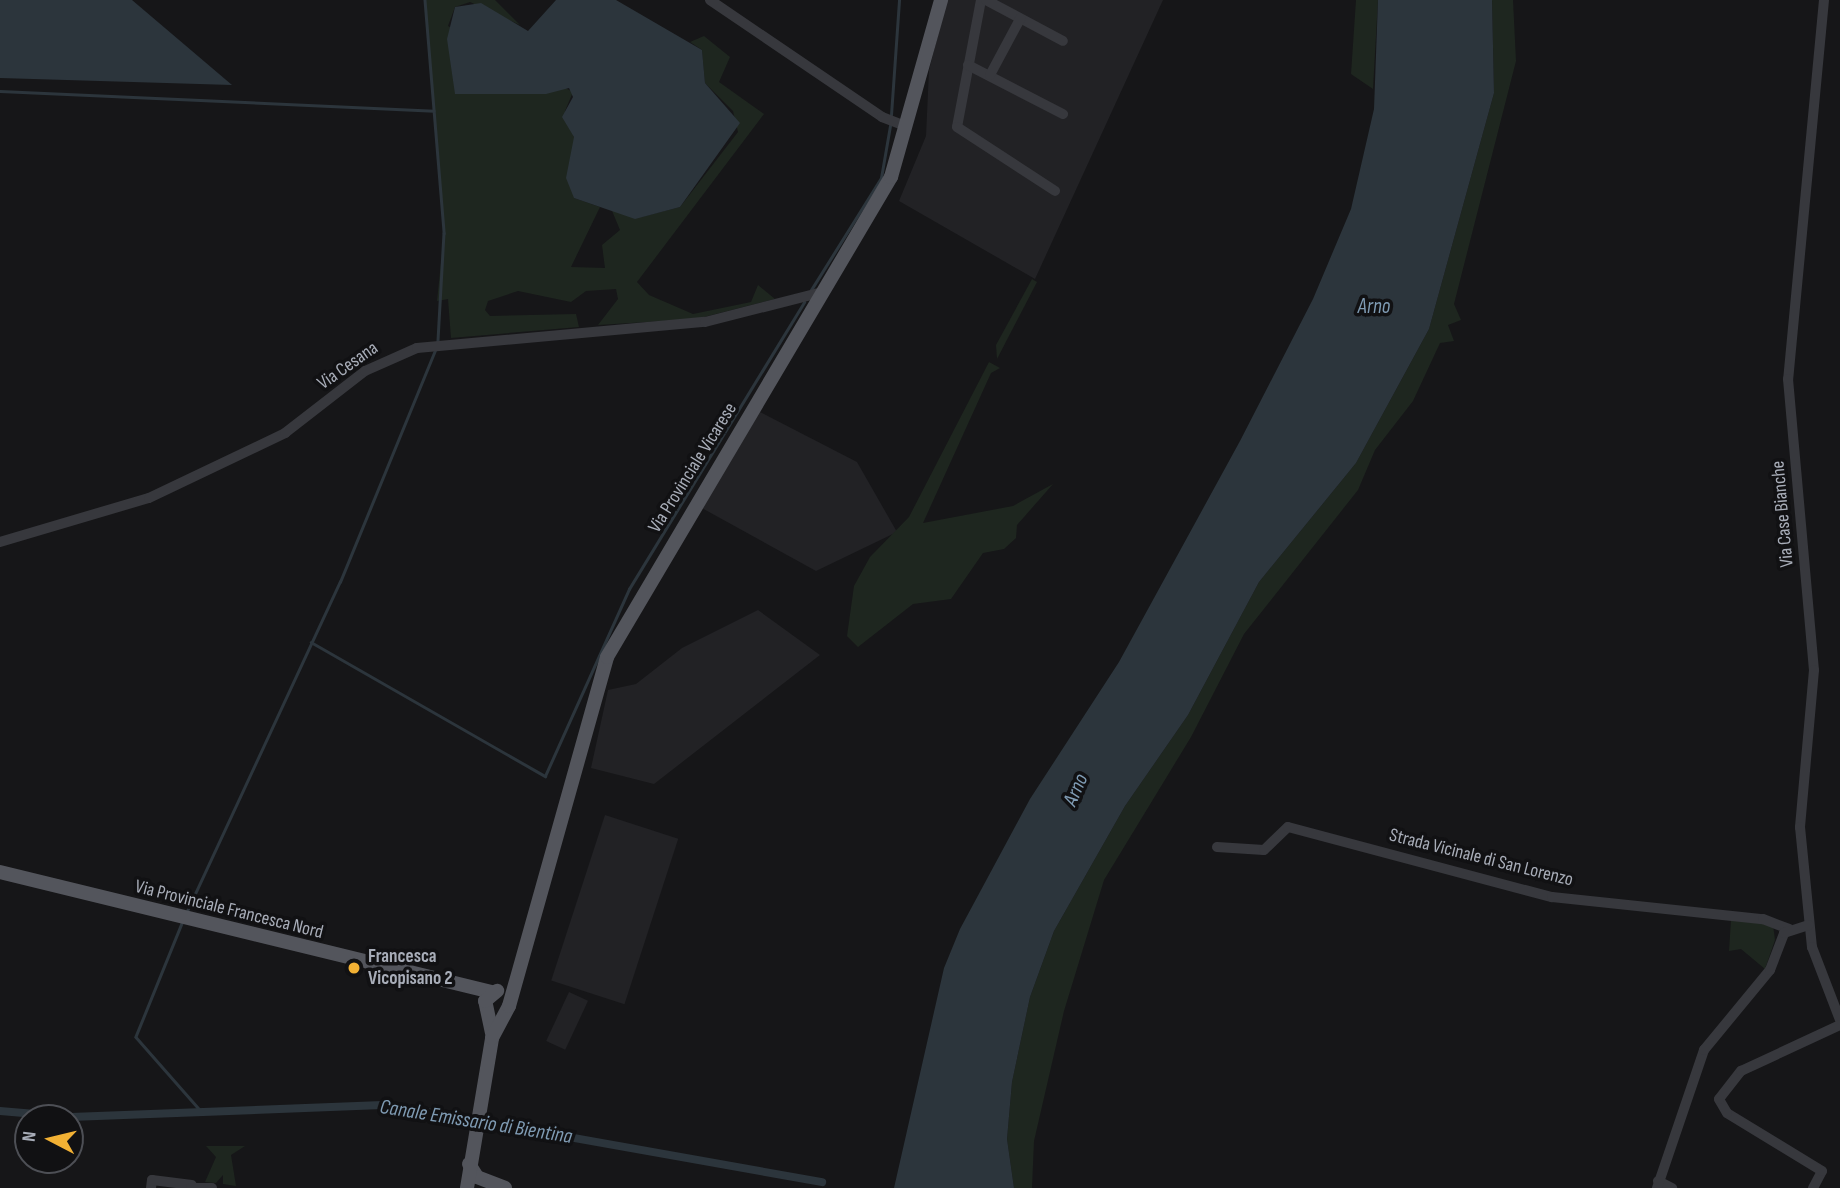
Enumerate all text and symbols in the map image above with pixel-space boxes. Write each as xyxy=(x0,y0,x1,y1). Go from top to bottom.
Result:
water label: Arno xyxy=(1358,294,1390,320)
street label: Via Cesana xyxy=(313,337,383,395)
street label: Via Provinciale Vicarese xyxy=(644,399,742,537)
street label: Via Case Bianche xyxy=(1767,460,1799,568)
water label: Arno xyxy=(1058,770,1094,810)
street label: Strada Vicinale di San Lorenzo xyxy=(1387,824,1575,892)
street label: Via Provinciale Francesca Nord xyxy=(133,876,325,944)
place label: Francesca Vicopisano 2 xyxy=(368,946,453,990)
marker: Francesca Vicopisano 2 xyxy=(346,960,362,976)
water label: Canale Emissario di Bientina xyxy=(378,1094,574,1150)
north arrow xyxy=(14,1104,84,1174)
text: N xyxy=(18,1130,42,1143)

